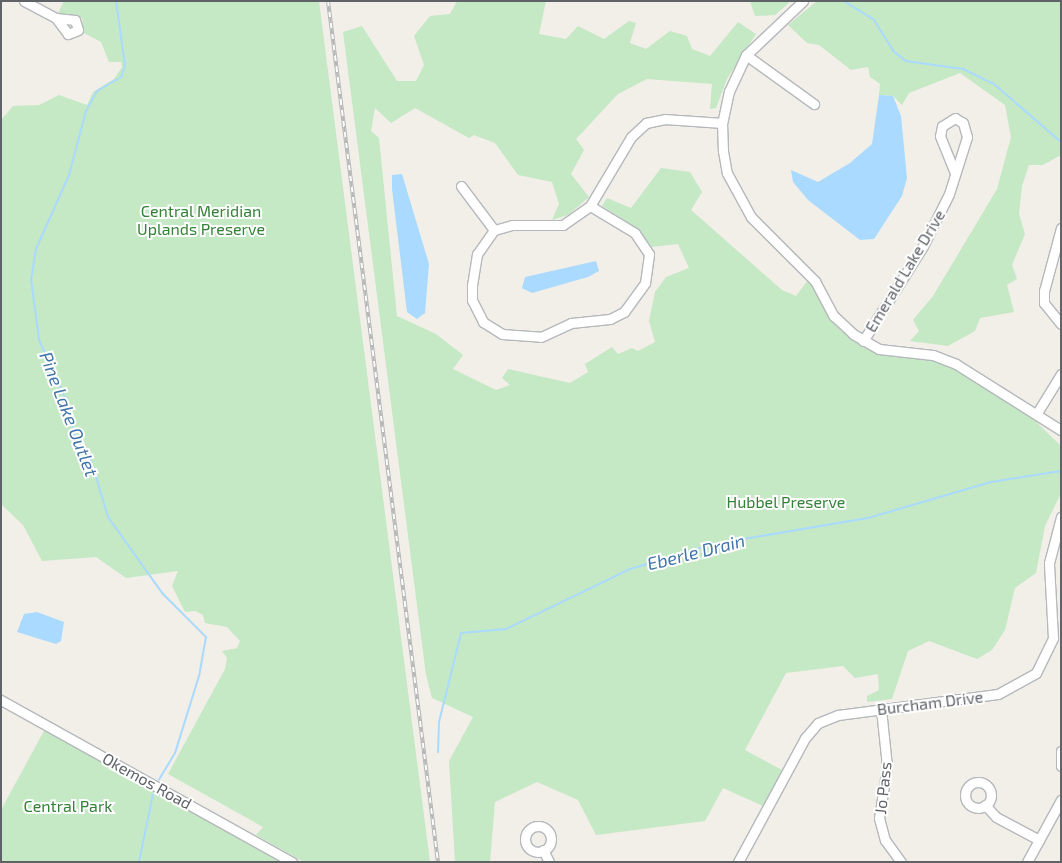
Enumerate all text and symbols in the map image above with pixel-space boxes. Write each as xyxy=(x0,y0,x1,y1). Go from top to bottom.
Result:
park label: Central Meridian Uplands Preserve xyxy=(137,201,265,239)
street label: Emerald Lake Drive xyxy=(861,206,949,336)
water label: Pine Lake Outlet xyxy=(35,348,103,480)
park label: Hubbel Preserve xyxy=(726,492,846,512)
water label: Eberle Drain xyxy=(645,529,747,575)
street label: Burcham Drive xyxy=(876,687,984,719)
street label: Okemos Road xyxy=(99,749,195,813)
street label: Jo Pass xyxy=(871,761,895,815)
park label: Central Park xyxy=(23,796,113,816)

